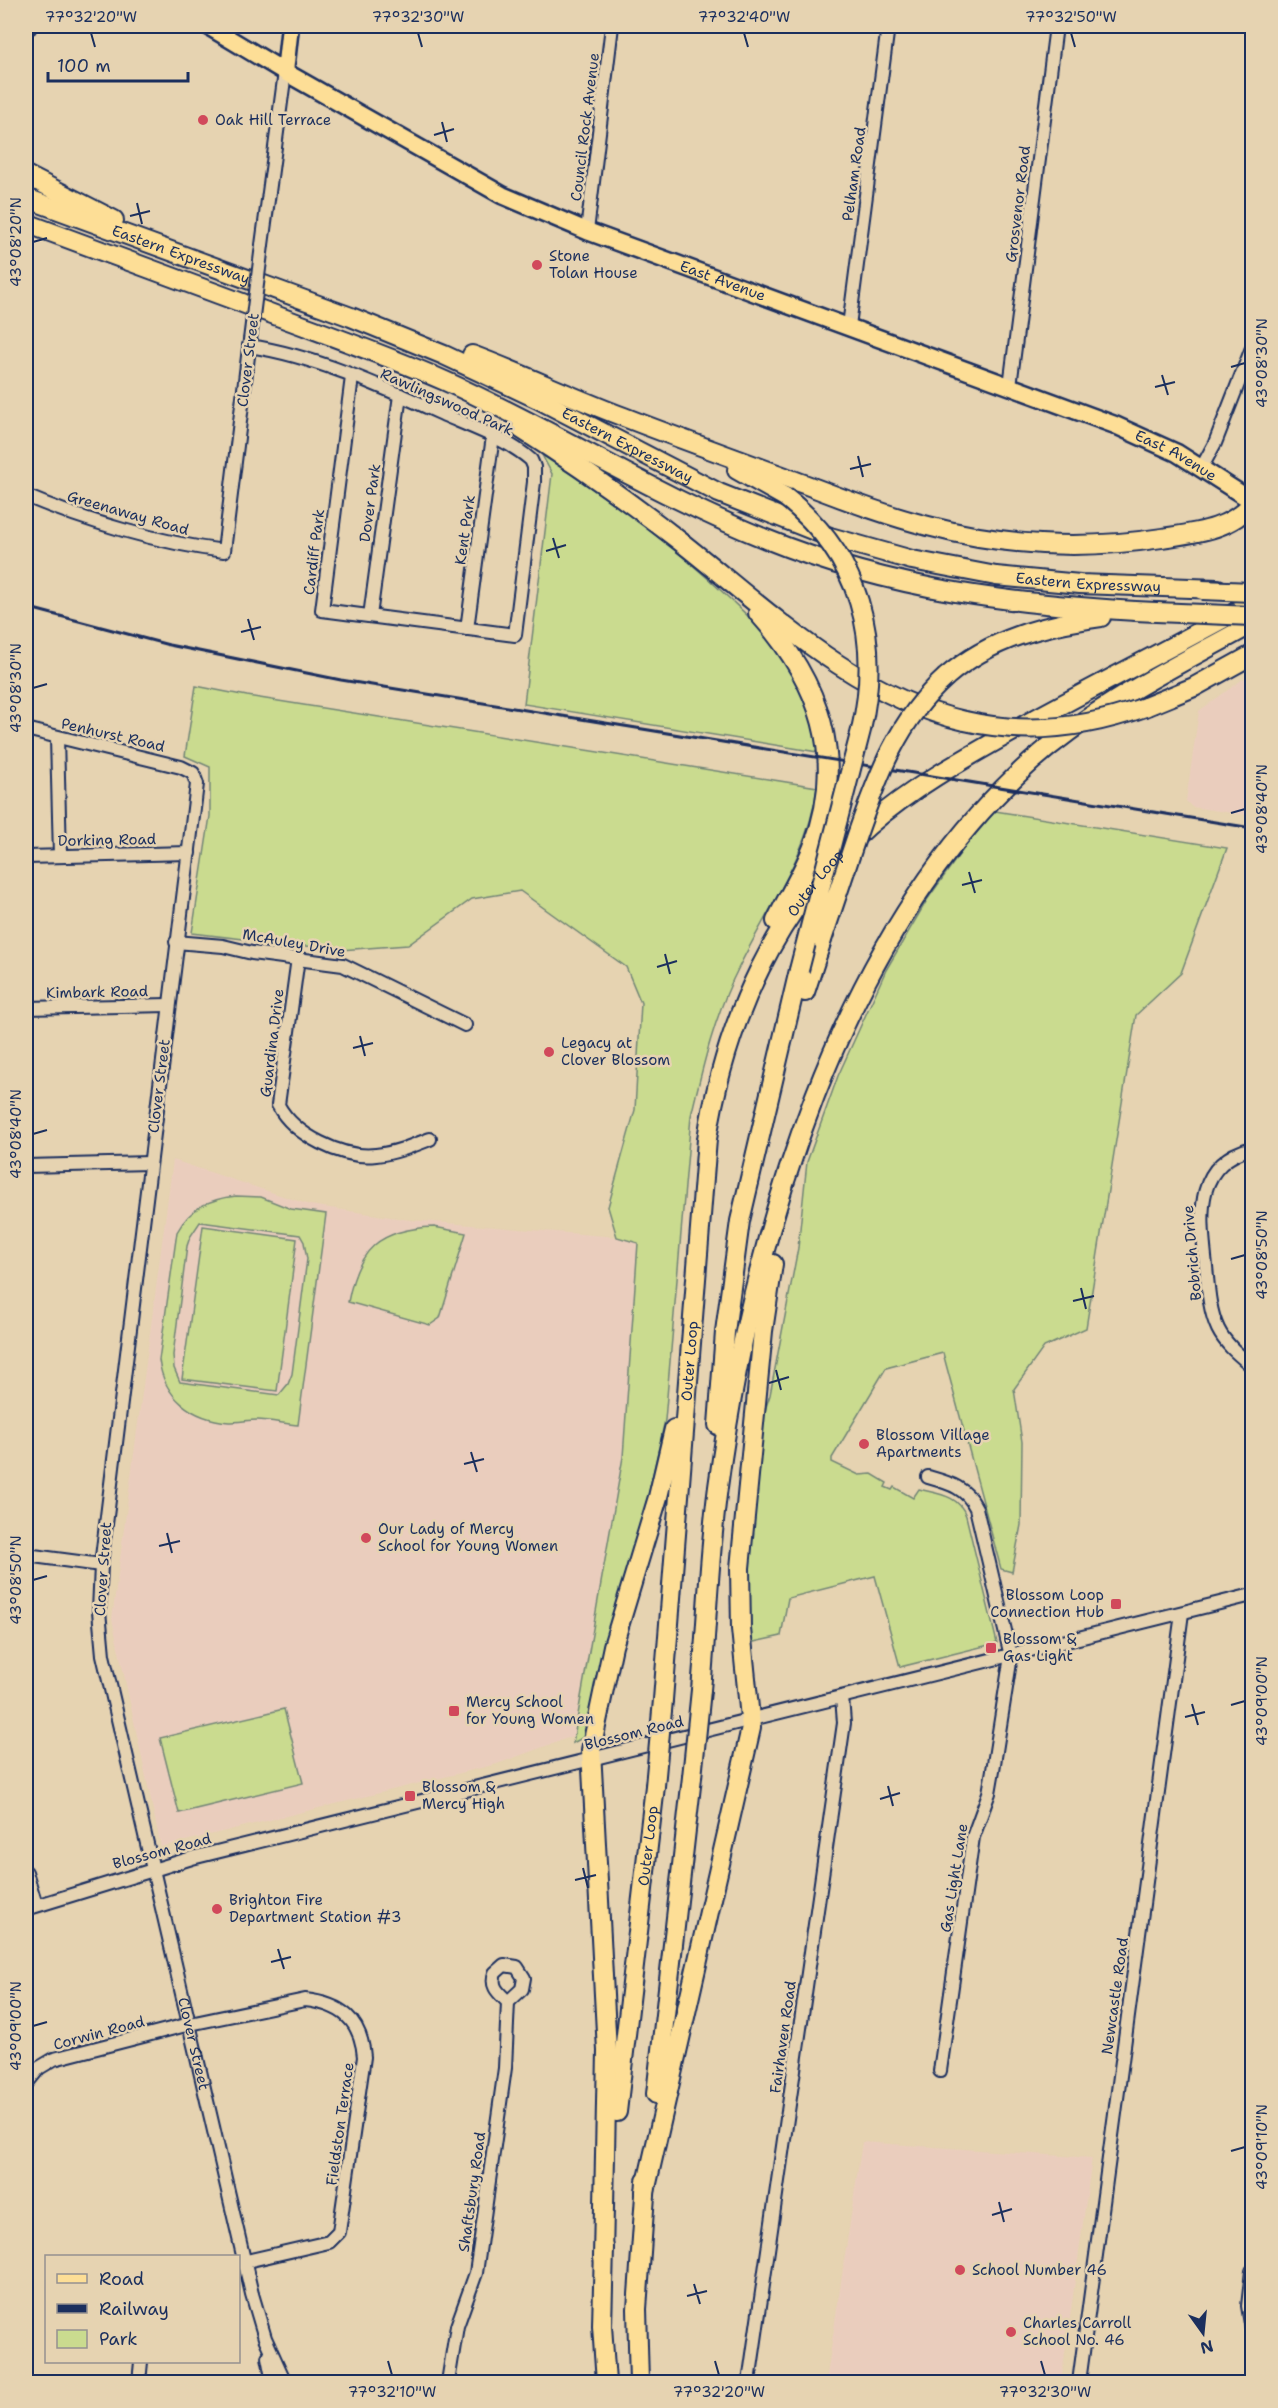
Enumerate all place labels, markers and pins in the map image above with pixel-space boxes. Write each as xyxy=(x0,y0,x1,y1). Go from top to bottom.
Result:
place label: Oak Hill Terrace xyxy=(215,110,331,130)
marker: Oak Hill Terrace xyxy=(196,113,210,127)
place label: Stone Tolan House xyxy=(549,246,638,283)
marker: Stone Tolan House xyxy=(530,258,544,272)
place label: Legacy at Clover Blossom xyxy=(561,1033,670,1070)
marker: Legacy at Clover Blossom xyxy=(542,1045,556,1059)
place label: Blossom Village Apartments xyxy=(876,1425,990,1462)
marker: Blossom Village Apartments xyxy=(857,1437,871,1451)
place label: Our Lady of Mercy School for Young Women xyxy=(378,1519,558,1556)
marker: Our Lady of Mercy School for Young Women xyxy=(359,1531,373,1545)
place label: Blossom Loop Connection Hub xyxy=(990,1585,1104,1622)
marker: Blossom Loop Connection Hub xyxy=(1109,1597,1123,1611)
place label: Blossom & Gas Light xyxy=(1003,1629,1077,1666)
marker: Blossom & Gas Light xyxy=(984,1641,998,1655)
place label: Mercy School for Young Women xyxy=(466,1692,594,1729)
marker: Mercy School for Young Women xyxy=(447,1704,461,1718)
place label: Blossom & Mercy High xyxy=(422,1777,505,1814)
marker: Blossom & Mercy High xyxy=(403,1789,417,1803)
place label: Brighton Fire Department Station #3 xyxy=(229,1890,401,1927)
marker: Brighton Fire Department Station #3 xyxy=(210,1902,224,1916)
place label: School Number 46 xyxy=(972,2260,1107,2280)
marker: School Number 46 xyxy=(953,2263,967,2277)
place label: Charles Carroll School No. 46 xyxy=(1023,2313,1132,2350)
marker: Charles Carroll School No. 46 xyxy=(1004,2325,1018,2339)

